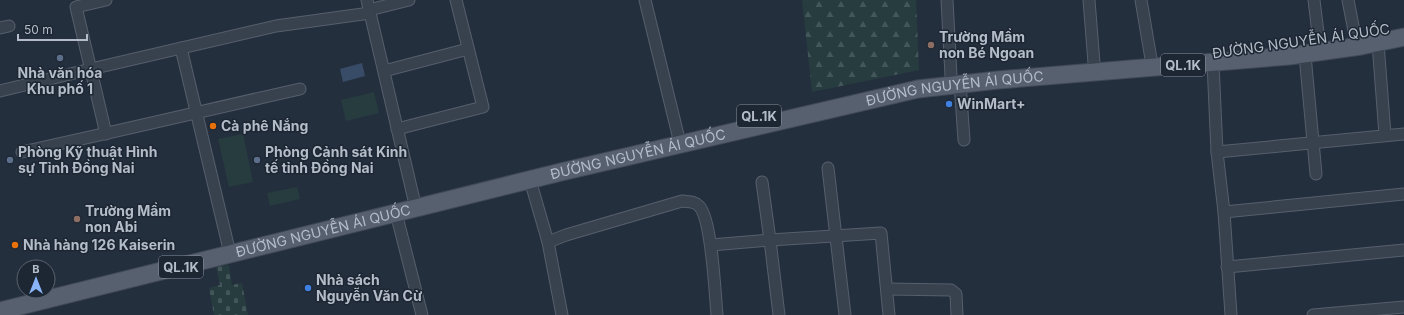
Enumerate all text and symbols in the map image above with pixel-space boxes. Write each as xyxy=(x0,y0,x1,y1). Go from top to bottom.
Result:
scale bar xyxy=(18,16,87,42)
street label: ĐƯỜNG NGUYỄN ÁI QUỐC xyxy=(1211,17,1391,61)
text: 50 m xyxy=(24,22,53,37)
place label: Trường Mầm non Bé Ngoan xyxy=(939,28,1034,61)
marker: Trường Mầm non Bé Ngoan xyxy=(926,40,936,50)
marker: Nhà văn hóa Khu phố 1 xyxy=(55,53,65,63)
road number: QL.1K xyxy=(1161,54,1205,76)
place label: Nhà văn hóa Khu phố 1 xyxy=(18,64,102,97)
street label: ĐƯỜNG NGUYỄN ÁI QUỐC xyxy=(864,65,1044,109)
place label: WinMart+ xyxy=(957,95,1026,112)
marker: WinMart+ xyxy=(944,99,954,109)
road number: QL.1K xyxy=(737,105,781,127)
place label: Cà phê Nắng xyxy=(221,117,308,134)
marker: Cà phê Nắng xyxy=(208,121,218,131)
street label: ĐƯỜNG NGUYỄN ÁI QUỐC xyxy=(548,124,727,182)
place label: Phòng Kỹ thuật Hình sự Tỉnh Đồng Nai xyxy=(18,143,157,176)
place label: Phòng Cảnh sát Kinh tế tỉnh Đồng Nai xyxy=(265,143,407,176)
marker: Phòng Kỹ thuật Hình sự Tỉnh Đồng Nai xyxy=(5,155,15,165)
marker: Phòng Cảnh sát Kinh tế tỉnh Đồng Nai xyxy=(252,155,262,165)
street label: ĐƯỜNG NGUYỄN ÁI QUỐC xyxy=(234,200,412,260)
place label: Trường Mầm non Abi xyxy=(85,202,171,235)
marker: Trường Mầm non Abi xyxy=(72,214,82,224)
place label: Nhà hàng 126 Kaiserin xyxy=(23,236,175,253)
marker: Nhà hàng 126 Kaiserin xyxy=(10,240,20,250)
road number: QL.1K xyxy=(159,256,203,278)
north arrow xyxy=(16,259,56,299)
text: B xyxy=(32,262,40,276)
place label: Nhà sách Nguyễn Văn Cừ xyxy=(316,271,422,304)
marker: Nhà sách Nguyễn Văn Cừ xyxy=(303,283,313,293)

